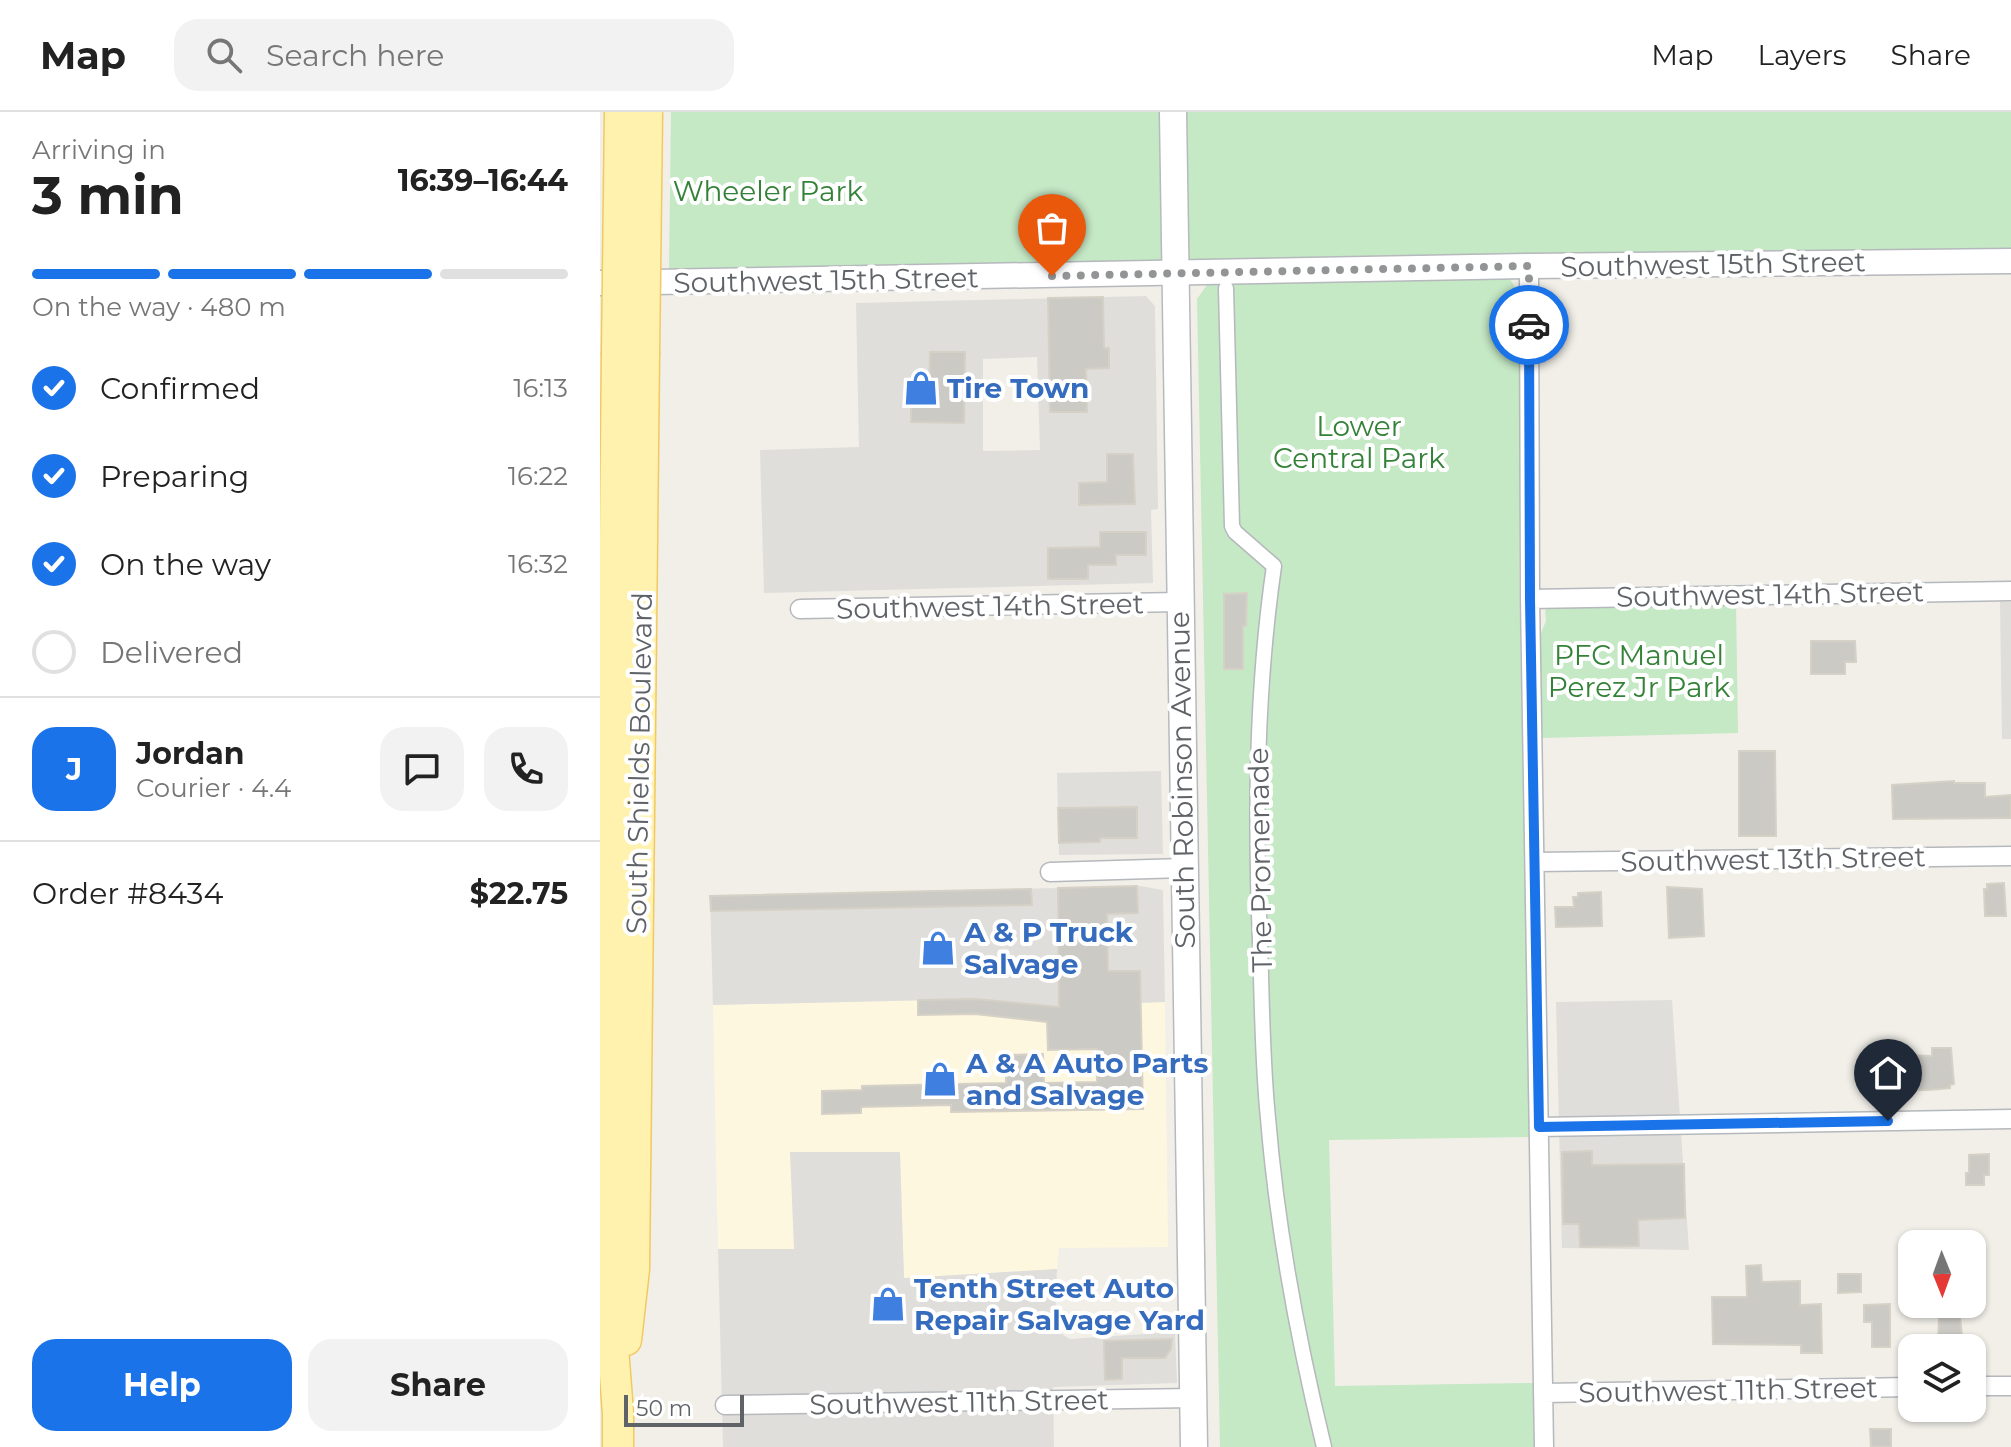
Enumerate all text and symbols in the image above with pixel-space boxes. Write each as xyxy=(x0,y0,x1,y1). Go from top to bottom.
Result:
search box xyxy=(174,19,734,91)
text: Map xyxy=(40,32,126,79)
icon: search xyxy=(202,33,246,77)
text: Search here xyxy=(266,37,444,74)
text: Map xyxy=(1651,38,1714,72)
text: Layers xyxy=(1758,38,1847,72)
text: Share xyxy=(1891,38,1971,72)
text: Arriving in xyxy=(32,134,166,166)
text: 16:39–16:44 xyxy=(398,162,568,199)
text: 3 min xyxy=(32,164,184,227)
park label: Wheeler Park xyxy=(673,174,863,208)
pin xyxy=(1018,194,1086,276)
icon: bag xyxy=(1030,206,1074,250)
street label: Southwest 15th Street xyxy=(1560,244,1866,284)
street label: Southwest 15th Street xyxy=(673,260,979,300)
courier xyxy=(1489,285,1569,365)
text: On the way · 480 m xyxy=(32,291,286,323)
icon: car xyxy=(1507,303,1551,347)
icon: check xyxy=(32,366,76,410)
shop icon: Tire Town xyxy=(902,369,940,407)
text: Confirmed xyxy=(100,370,260,407)
place label: Tire Town xyxy=(947,371,1089,405)
text: 16:13 xyxy=(513,372,568,404)
park label: Lower Central Park xyxy=(1273,409,1445,475)
icon: check xyxy=(32,454,76,498)
text: Preparing xyxy=(100,458,249,495)
text: 16:22 xyxy=(508,460,568,492)
icon: check xyxy=(32,542,76,586)
text: On the way xyxy=(100,546,271,583)
text: 16:32 xyxy=(508,548,568,580)
street label: Southwest 14th Street xyxy=(1616,574,1924,614)
street label: Southwest 14th Street xyxy=(836,586,1144,626)
street label: South Shields Boulevard xyxy=(619,592,659,934)
street label: South Robinson Avenue xyxy=(1162,611,1202,949)
text: Delivered xyxy=(100,634,243,671)
park label: PFC Manuel Perez Jr Park xyxy=(1548,638,1731,704)
button: chat xyxy=(380,727,464,811)
button: phone xyxy=(484,727,568,811)
text: Jordan xyxy=(136,735,245,772)
street label: The Promenade xyxy=(1241,747,1279,973)
text: J xyxy=(66,751,82,788)
text: Courier · 4.4 xyxy=(136,772,291,804)
street label: Southwest 13th Street xyxy=(1620,839,1926,879)
text: Order #8434 xyxy=(32,875,223,912)
text: $22.75 xyxy=(470,875,568,912)
place label: A & P Truck Salvage xyxy=(963,915,1134,981)
shop icon: A & P Truck Salvage xyxy=(919,929,957,967)
pin xyxy=(1854,1039,1922,1121)
place label: A & A Auto Parts and Salvage xyxy=(965,1046,1208,1112)
icon: home xyxy=(1866,1051,1910,1095)
shop icon: A & A Auto Parts and Salvage xyxy=(921,1060,959,1098)
north arrow xyxy=(1898,1230,1986,1318)
map controls xyxy=(1898,1230,1986,1422)
place label: Tenth Street Auto Repair Salvage Yard xyxy=(914,1271,1205,1337)
shop icon: Tenth Street Auto Repair Salvage Yard xyxy=(869,1285,907,1323)
button: layers xyxy=(1898,1334,1986,1422)
button: Help xyxy=(32,1339,292,1431)
button: Share xyxy=(308,1339,568,1431)
street label: Southwest 11th Street xyxy=(1578,1370,1878,1410)
street label: Southwest 11th Street xyxy=(809,1382,1109,1422)
scale bar xyxy=(624,1391,744,1427)
text: 50 m xyxy=(636,1395,692,1422)

